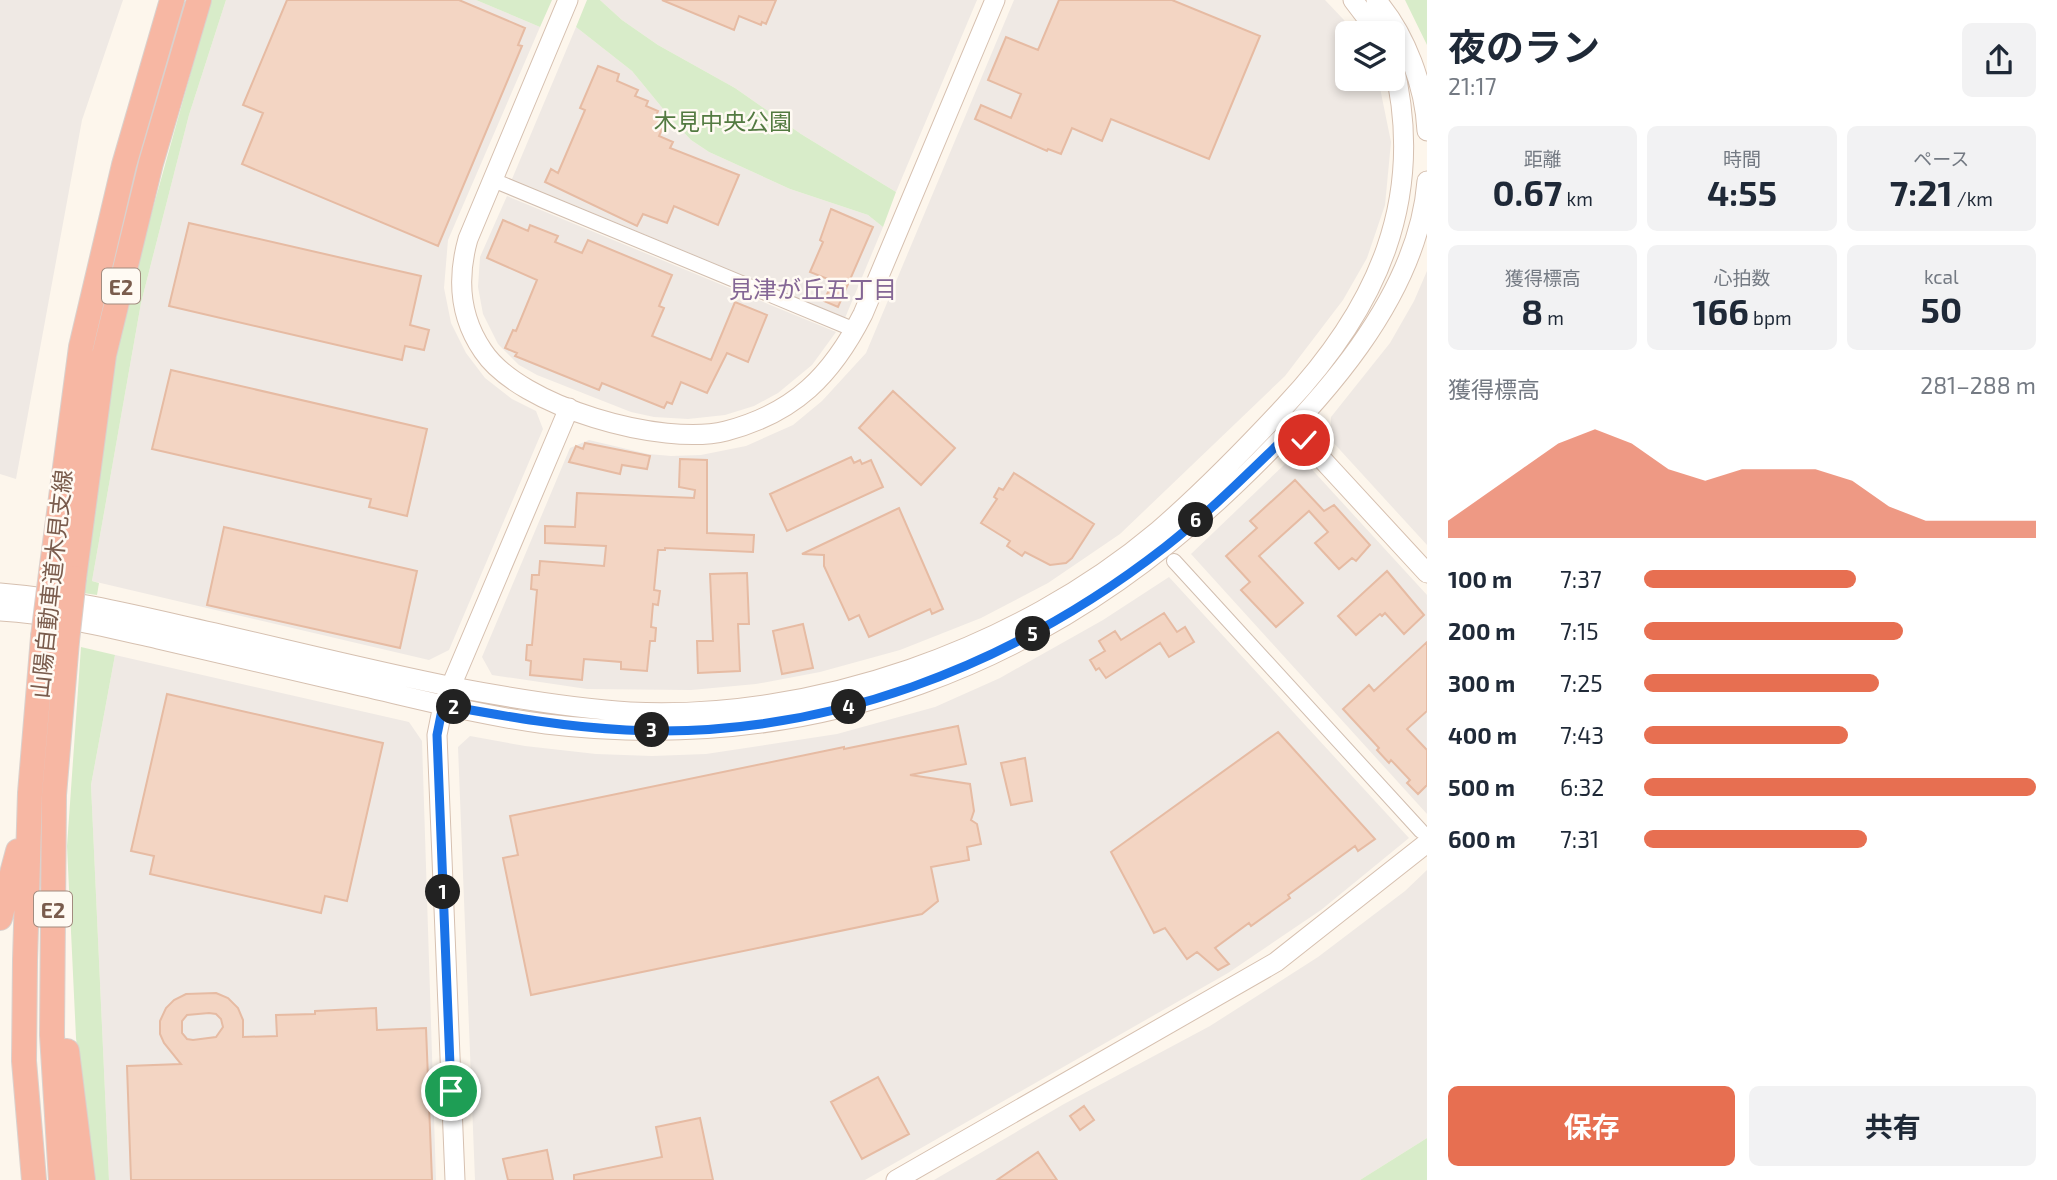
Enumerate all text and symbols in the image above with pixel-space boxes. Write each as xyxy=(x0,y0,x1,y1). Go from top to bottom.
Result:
map controls xyxy=(1335,21,1405,91)
button: layers xyxy=(1335,21,1405,91)
text: 夜のラン xyxy=(1448,23,1600,69)
button: share xyxy=(1962,23,2036,97)
text: 21:17 xyxy=(1448,72,1496,100)
park label: 木見中央公園 xyxy=(654,107,792,135)
text: 距離 xyxy=(1524,147,1562,170)
text: 時間 xyxy=(1723,147,1761,170)
text: ペース xyxy=(1913,147,1969,170)
text: 0.67 xyxy=(1493,171,1562,213)
text: 4:55 xyxy=(1707,171,1777,213)
text: 7:21 xyxy=(1890,171,1953,213)
text: km xyxy=(1562,187,1593,210)
text: /km xyxy=(1953,187,1993,210)
text: kcal xyxy=(1924,265,1959,288)
text: 獲得標高 xyxy=(1505,266,1581,289)
text: 心拍数 xyxy=(1713,266,1771,289)
road number: E2 xyxy=(102,268,140,304)
district label: 見津が丘五丁目 xyxy=(729,274,897,303)
text: 50 xyxy=(1921,288,1962,330)
text: 8 xyxy=(1521,290,1543,332)
text: 166 xyxy=(1692,290,1749,332)
text: m xyxy=(1543,306,1564,329)
text: bpm xyxy=(1749,306,1792,329)
text: 281–288 m xyxy=(1920,371,2036,399)
text: 獲得標高 xyxy=(1448,375,1540,403)
pin xyxy=(1274,410,1334,470)
icon: check xyxy=(1285,421,1323,459)
street label: 山陽自動車道木見支線 xyxy=(25,468,77,700)
pin: 6 xyxy=(1178,503,1214,538)
text: 6 xyxy=(1190,508,1201,531)
text: 100 m xyxy=(1448,565,1512,593)
text: 7:37 xyxy=(1560,565,1602,593)
pin: 5 xyxy=(1016,616,1050,652)
text: 200 m xyxy=(1448,617,1516,645)
text: 7:15 xyxy=(1560,617,1599,645)
text: 5 xyxy=(1027,622,1038,645)
text: 300 m xyxy=(1448,669,1515,697)
text: 7:25 xyxy=(1560,669,1602,697)
pin: 2 xyxy=(436,690,472,724)
pin: 4 xyxy=(832,690,866,724)
text: 2 xyxy=(448,695,459,718)
text: 4 xyxy=(842,695,855,718)
pin: 3 xyxy=(634,712,670,748)
text: 3 xyxy=(646,718,657,741)
text: 400 m xyxy=(1448,721,1517,749)
text: 7:43 xyxy=(1560,721,1604,749)
text: 500 m xyxy=(1448,773,1515,801)
text: 6:32 xyxy=(1560,773,1604,801)
text: 600 m xyxy=(1448,825,1516,853)
text: 7:31 xyxy=(1560,825,1599,853)
pin: 1 xyxy=(426,874,460,910)
text: 1 xyxy=(438,880,447,903)
road number: E2 xyxy=(34,892,72,926)
pin xyxy=(421,1061,481,1121)
icon: arrive xyxy=(432,1072,470,1110)
button: 保存 xyxy=(1448,1086,1735,1166)
button: 共有 xyxy=(1749,1086,2036,1166)

